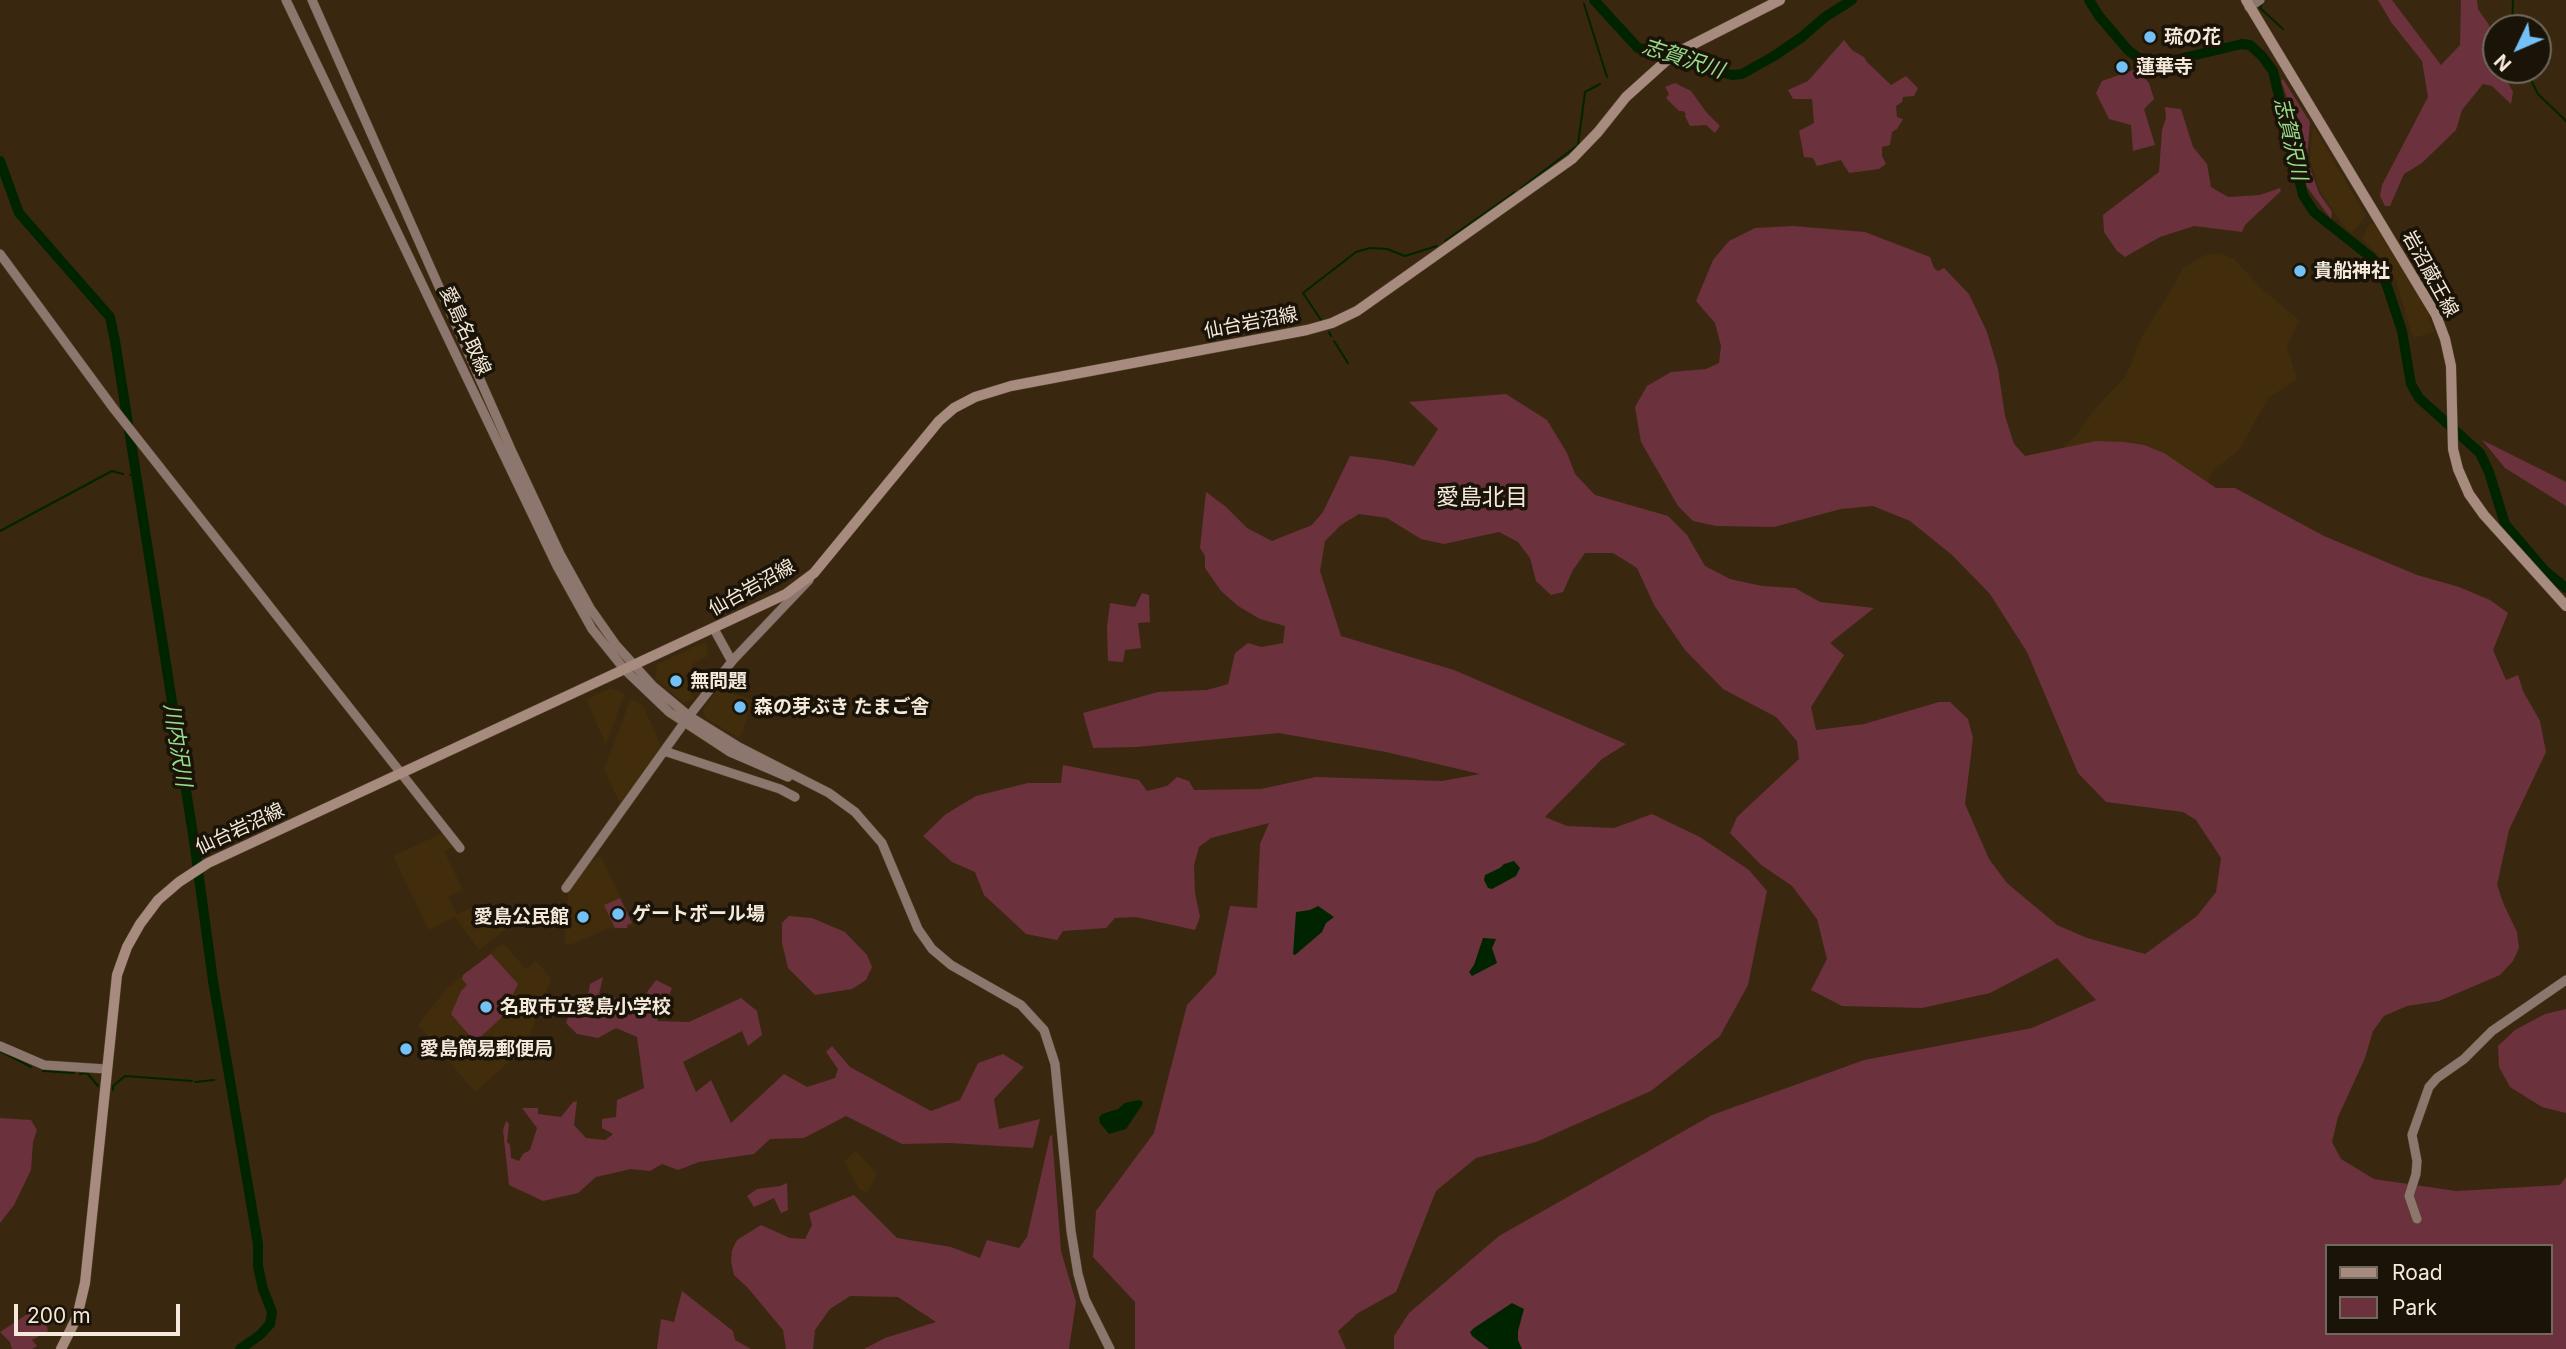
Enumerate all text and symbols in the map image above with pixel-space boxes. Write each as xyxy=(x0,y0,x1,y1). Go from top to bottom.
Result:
north arrow xyxy=(2482,14,2552,84)
place label: 琉の花 xyxy=(2164,26,2221,48)
marker: 琉の花 xyxy=(2142,29,2158,45)
water label: 志賀沢川 xyxy=(1639,34,1727,84)
text: N xyxy=(2490,49,2516,76)
place label: 蓮華寺 xyxy=(2136,56,2193,78)
marker: 蓮華寺 xyxy=(2114,59,2130,75)
water label: 志賀沢川 xyxy=(2268,95,2312,183)
street label: 岩沼蔵王線 xyxy=(2397,227,2463,321)
place label: 貴船神社 xyxy=(2314,260,2390,282)
marker: 貴船神社 xyxy=(2292,263,2308,279)
street label: 愛島名取線 xyxy=(435,283,495,379)
street label: 仙台岩沼線 xyxy=(1202,303,1300,343)
district label: 愛島北目 xyxy=(1436,484,1528,512)
street label: 仙台岩沼線 xyxy=(705,555,799,621)
place label: 無問題 xyxy=(690,670,747,692)
marker: 無問題 xyxy=(668,673,684,689)
place label: 森の芽ぶき たまご舎 xyxy=(754,696,929,718)
marker: 森の芽ぶき たまご舎 xyxy=(732,699,748,715)
water label: 川内沢川 xyxy=(158,702,196,788)
street label: 仙台岩沼線 xyxy=(192,799,288,859)
place label: ゲートボール場 xyxy=(632,903,765,925)
place label: 愛島公民館 xyxy=(474,906,569,928)
marker: ゲートボール場 xyxy=(610,906,626,922)
marker: 愛島公民館 xyxy=(575,909,591,925)
place label: 名取市立愛島小学校 xyxy=(500,996,671,1018)
marker: 名取市立愛島小学校 xyxy=(478,999,494,1015)
place label: 愛島簡易郵便局 xyxy=(420,1038,553,1060)
marker: 愛島簡易郵便局 xyxy=(398,1041,414,1057)
legend xyxy=(2324,1244,2552,1335)
text: Road xyxy=(2392,1260,2443,1285)
scale bar xyxy=(18,1290,184,1334)
text: Park xyxy=(2392,1295,2437,1320)
text: 200 m xyxy=(27,1303,91,1328)

